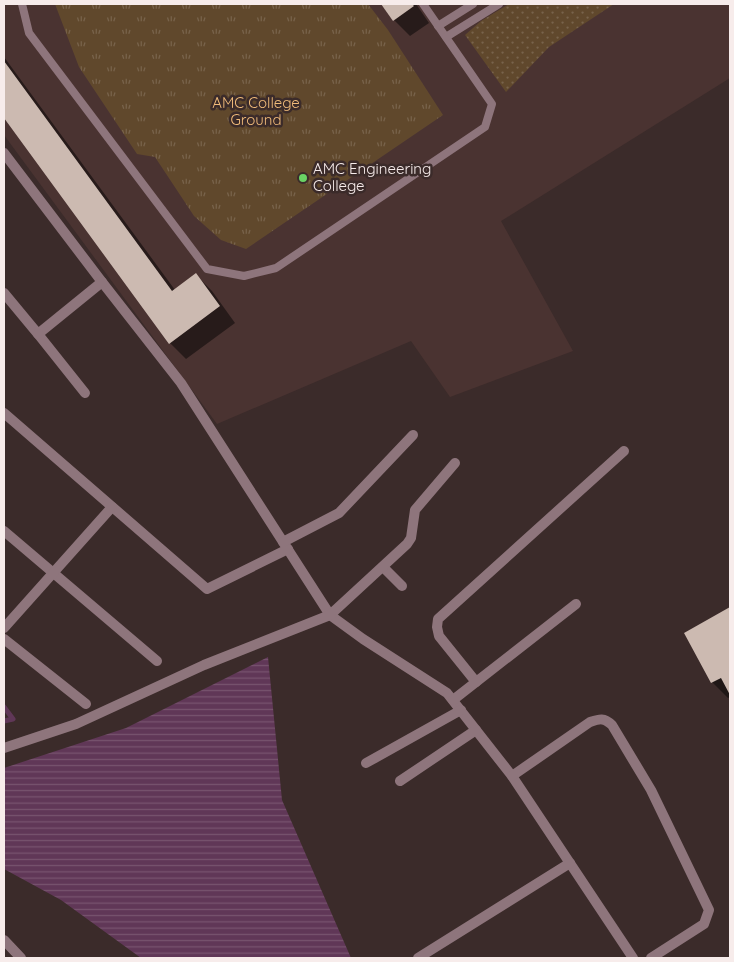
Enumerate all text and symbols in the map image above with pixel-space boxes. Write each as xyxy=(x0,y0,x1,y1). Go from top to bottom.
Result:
park label: AMC College Ground xyxy=(212,93,300,129)
place label: AMC Engineering College xyxy=(313,159,431,195)
marker: AMC Engineering College xyxy=(297,172,309,184)

